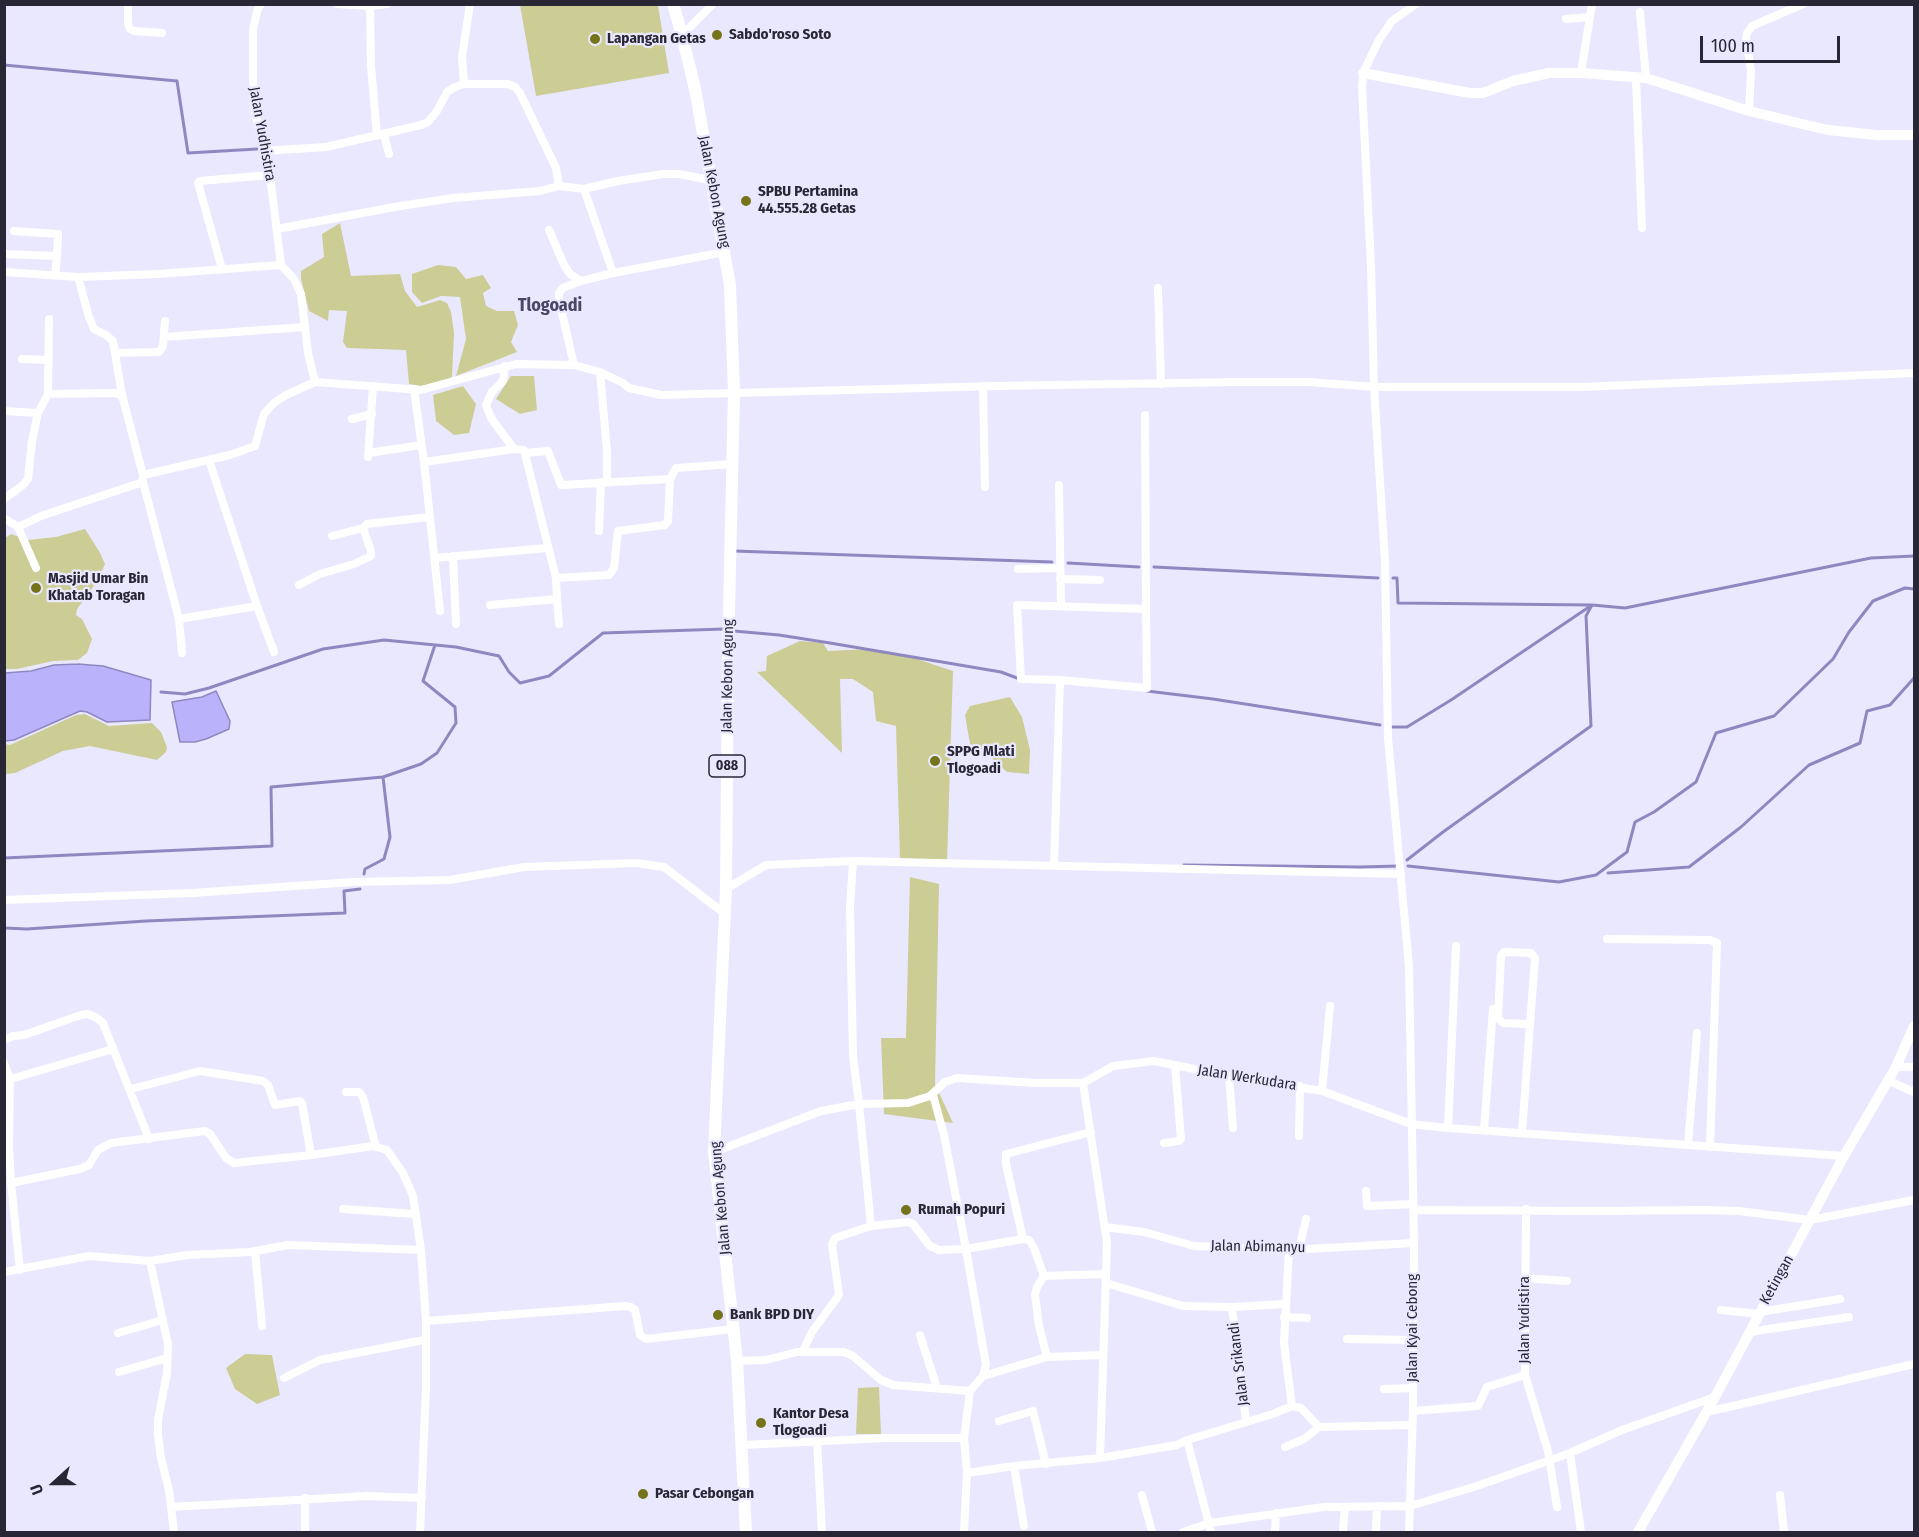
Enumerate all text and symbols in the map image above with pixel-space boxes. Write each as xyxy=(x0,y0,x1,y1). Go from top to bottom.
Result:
scale bar xyxy=(1703,24,1842,62)
place label: Sabdo'roso Soto xyxy=(729,26,831,44)
marker: Sabdo'roso Soto xyxy=(710,28,724,42)
place label: Lapangan Getas xyxy=(607,30,706,48)
marker: Lapangan Getas xyxy=(588,32,602,46)
text: 100 m xyxy=(1711,35,1755,57)
street label: Jalan Yudhistira xyxy=(245,85,279,183)
street label: Jalan Kebon Agung xyxy=(694,134,734,250)
place label: SPBU Pertamina 44.555.28 Getas xyxy=(758,183,858,218)
marker: SPBU Pertamina 44.555.28 Getas xyxy=(739,194,753,208)
district label: Tlogoadi xyxy=(518,295,582,317)
place label: Masjid Umar Bin Khatab Toragan xyxy=(48,570,148,605)
marker: Masjid Umar Bin Khatab Toragan xyxy=(29,581,43,595)
street label: Jalan Kebon Agung xyxy=(718,619,738,733)
place label: SPPG Mlati Tlogoadi xyxy=(947,743,1015,778)
marker: SPPG Mlati Tlogoadi xyxy=(928,754,942,768)
road number: 088 xyxy=(709,755,745,777)
street label: Jalan Werkudara xyxy=(1196,1061,1298,1095)
street label: Jalan Kebon Agung xyxy=(707,1140,735,1256)
place label: Rumah Popuri xyxy=(918,1201,1005,1219)
marker: Rumah Popuri xyxy=(899,1203,913,1217)
street label: Jalan Abimanyu xyxy=(1210,1237,1306,1257)
street label: Ketingan xyxy=(1756,1252,1798,1308)
street label: Jalan Kyai Cebong xyxy=(1404,1274,1422,1382)
street label: Jalan Yudistira xyxy=(1516,1276,1534,1364)
place label: Bank BPD DIY xyxy=(730,1306,814,1324)
marker: Bank BPD DIY xyxy=(711,1308,725,1322)
street label: Jalan Srikandi xyxy=(1225,1321,1253,1407)
place label: Kantor Desa Tlogoadi xyxy=(773,1405,849,1440)
marker: Kantor Desa Tlogoadi xyxy=(754,1416,768,1430)
north arrow xyxy=(24,1453,84,1513)
text: U xyxy=(26,1482,47,1497)
place label: Pasar Cebongan xyxy=(655,1485,754,1503)
marker: Pasar Cebongan xyxy=(636,1487,650,1501)

